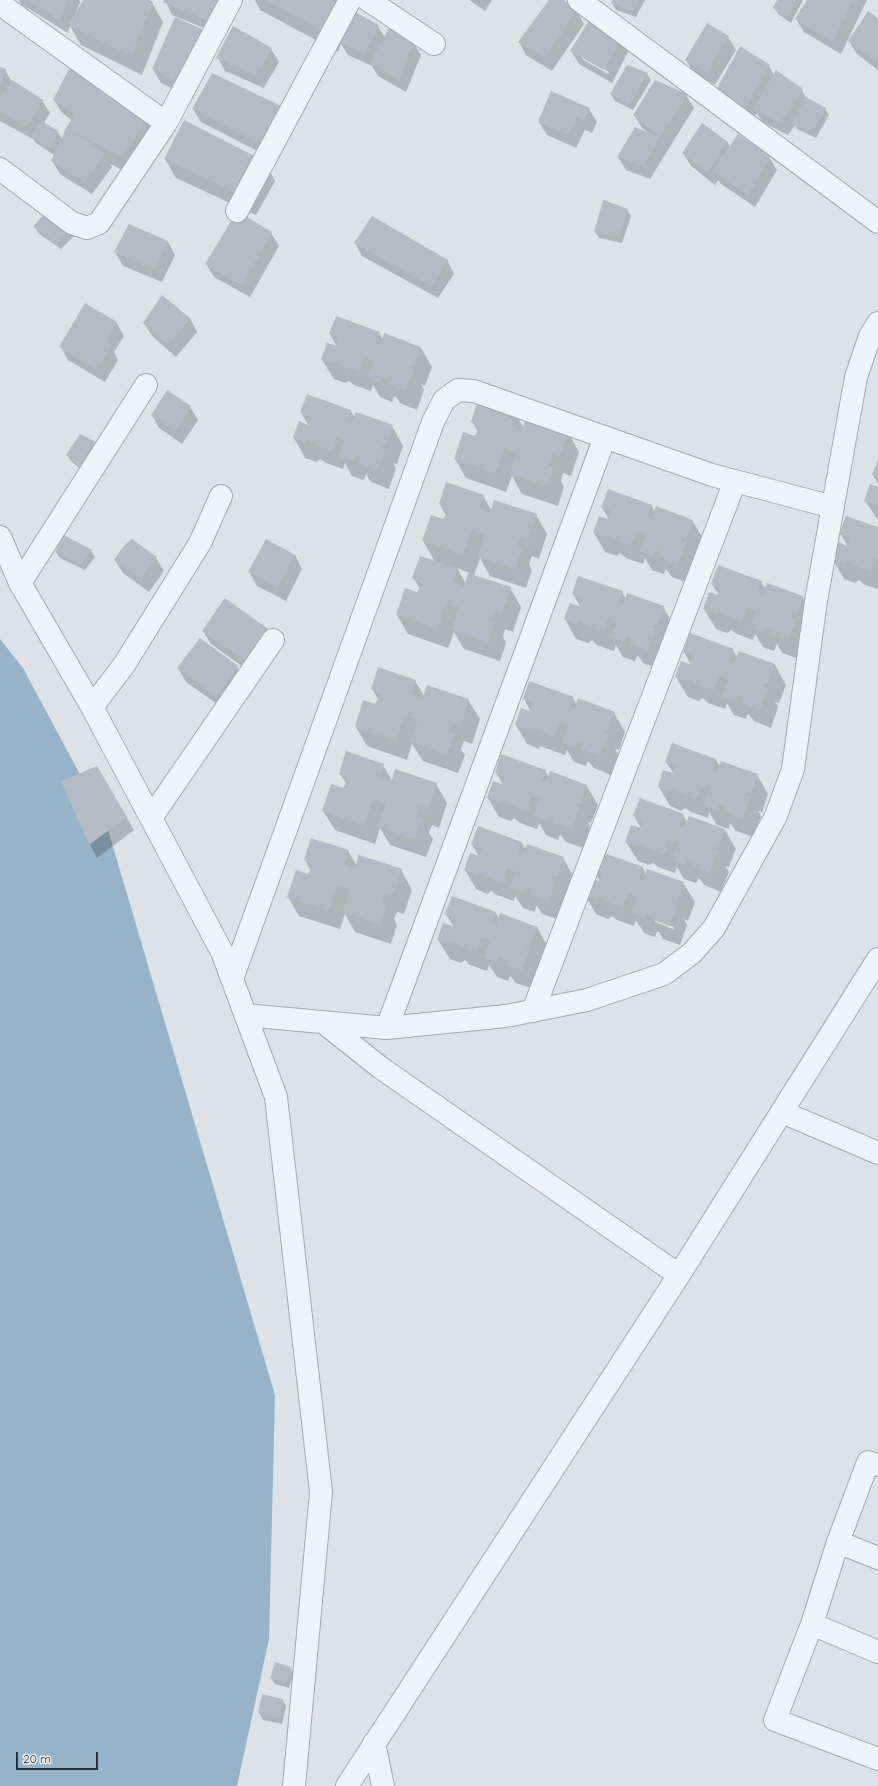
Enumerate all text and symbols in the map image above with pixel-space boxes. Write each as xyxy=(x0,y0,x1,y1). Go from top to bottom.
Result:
scale bar xyxy=(18,1744,100,1770)
text: 20 m xyxy=(23,1751,51,1766)

